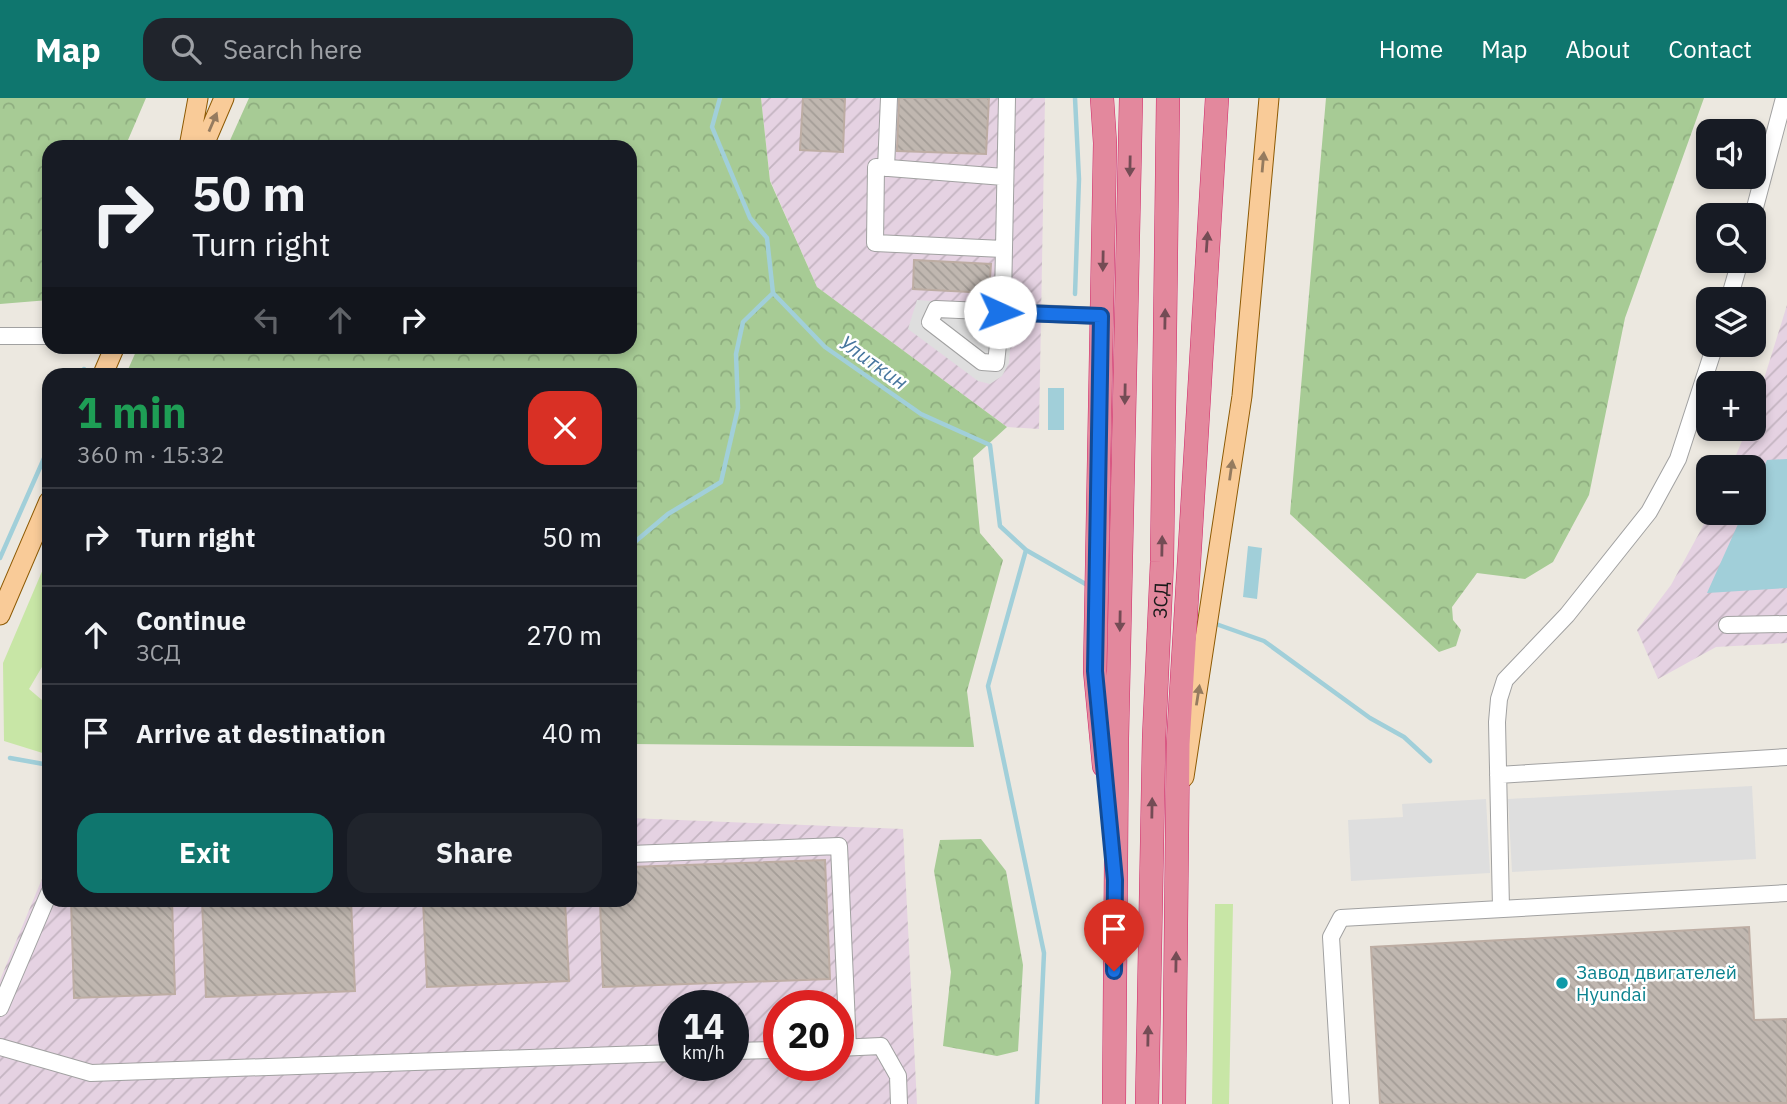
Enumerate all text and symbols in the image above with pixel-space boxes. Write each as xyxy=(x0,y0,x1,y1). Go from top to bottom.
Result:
search box xyxy=(143,18,633,81)
text: Map xyxy=(35,28,101,71)
icon: search xyxy=(167,30,205,68)
text: Search here xyxy=(223,32,362,66)
text: Home xyxy=(1379,33,1443,65)
text: Map xyxy=(1481,33,1527,65)
text: About xyxy=(1565,33,1630,65)
text: Contact xyxy=(1668,33,1752,65)
one-way arrow xyxy=(208,112,219,133)
map controls xyxy=(1696,119,1766,525)
button: sound xyxy=(1696,119,1766,189)
one-way arrow xyxy=(1258,151,1269,173)
one-way arrow xyxy=(1124,155,1135,177)
text: 50 m xyxy=(192,161,306,224)
icon: right xyxy=(77,168,168,259)
button: search xyxy=(1696,203,1766,273)
text: Turn right xyxy=(192,223,330,265)
one-way arrow xyxy=(1202,231,1213,253)
one-way arrow xyxy=(1097,250,1108,272)
position arrow xyxy=(963,275,1037,349)
button: layers xyxy=(1696,287,1766,357)
icon: left xyxy=(248,301,286,339)
icon: ahead xyxy=(321,301,359,339)
icon: right xyxy=(394,301,432,339)
one-way arrow xyxy=(1159,307,1171,329)
water label: Улиткин xyxy=(834,328,914,396)
button: + xyxy=(1696,371,1766,441)
one-way arrow xyxy=(1119,383,1130,405)
text: 1 min xyxy=(77,385,187,440)
button: close xyxy=(528,391,602,465)
text: 360 m · 15:32 xyxy=(77,439,224,469)
button: − xyxy=(1696,455,1766,525)
one-way arrow xyxy=(1226,459,1237,481)
icon: right xyxy=(77,518,115,556)
text: Turn right xyxy=(136,520,255,554)
text: 50 m xyxy=(542,520,602,554)
one-way arrow xyxy=(1156,535,1168,557)
street label: ЗСД xyxy=(1147,581,1173,619)
text: Continue xyxy=(136,603,246,637)
one-way arrow xyxy=(1114,610,1125,632)
icon: ahead xyxy=(77,616,115,654)
text: 270 m xyxy=(526,618,602,652)
text: ЗСД xyxy=(136,637,181,667)
one-way arrow xyxy=(1193,684,1204,706)
icon: arrive xyxy=(77,714,115,752)
text: Arrive at destination xyxy=(136,716,386,750)
text: 40 m xyxy=(542,716,602,750)
one-way arrow xyxy=(1147,797,1158,819)
button: Exit xyxy=(77,813,333,893)
button: Share xyxy=(347,813,602,893)
pin xyxy=(1084,899,1144,971)
icon: arrive xyxy=(1095,910,1133,948)
one-way arrow xyxy=(1170,951,1182,973)
place label: Завод двигателей Hyundai xyxy=(1576,960,1737,1006)
marker: Завод двигателей Hyundai xyxy=(1554,975,1570,991)
speed limit sign: 20 xyxy=(763,990,854,1081)
text: 14 xyxy=(682,1003,725,1049)
one-way arrow xyxy=(1142,1025,1154,1047)
text: km/h xyxy=(682,1041,725,1064)

